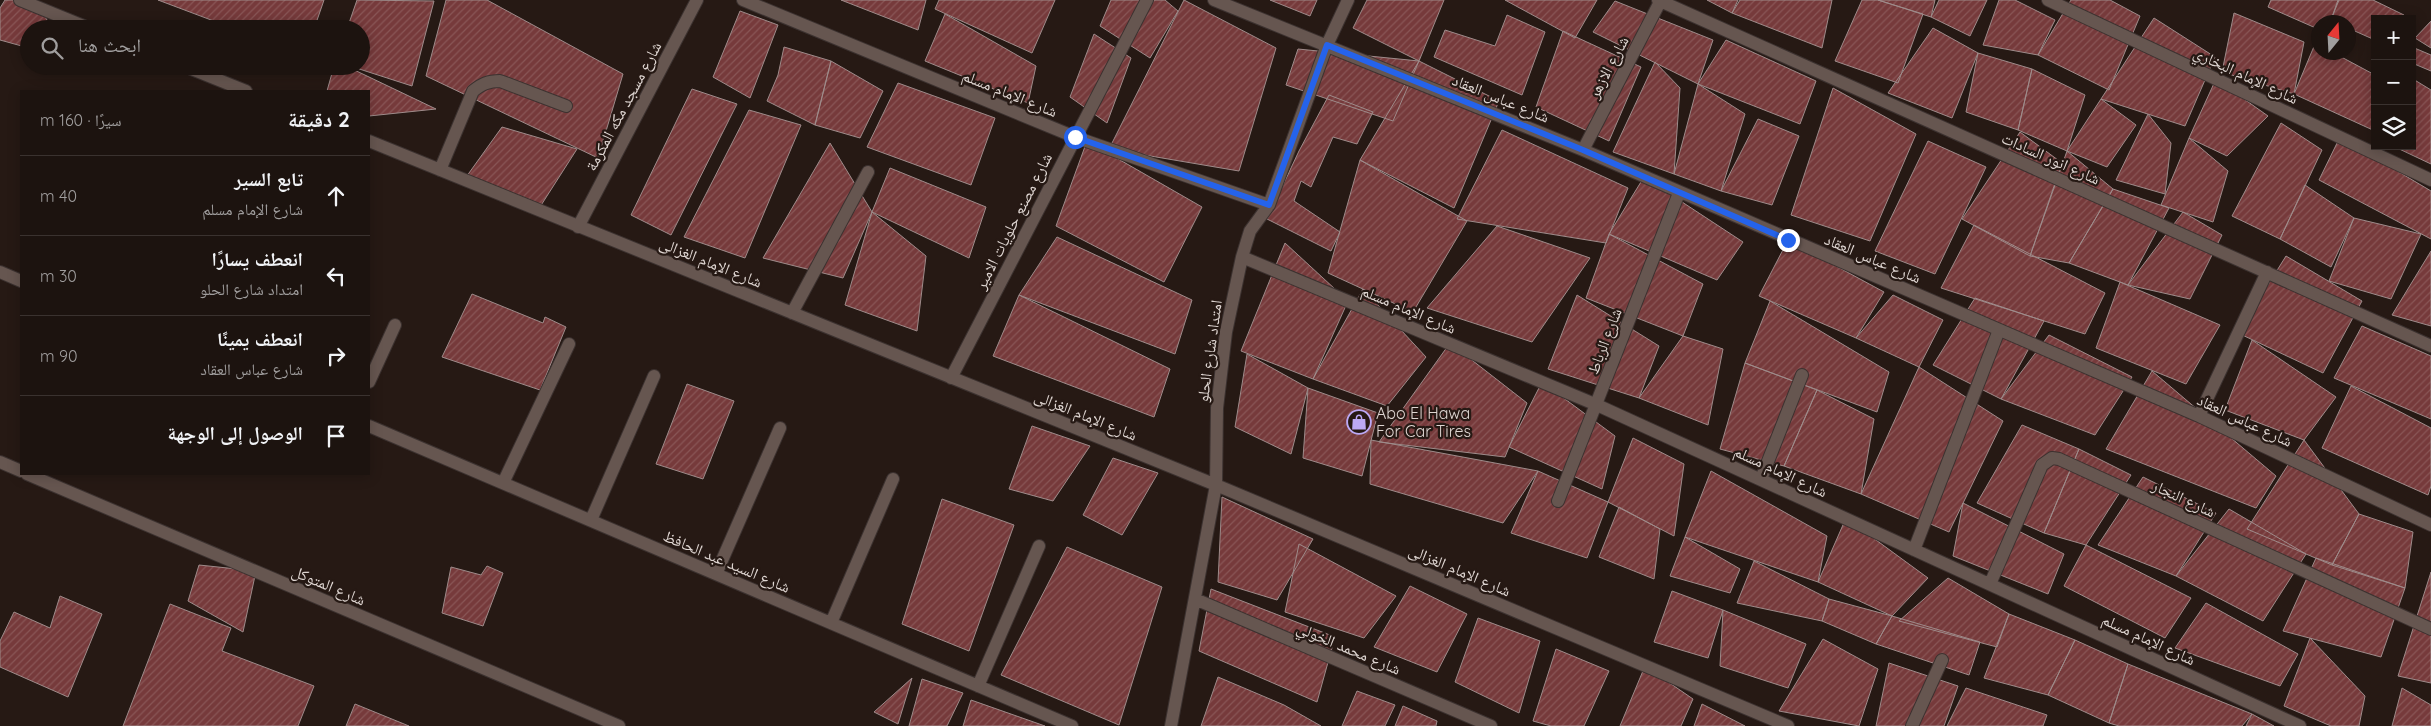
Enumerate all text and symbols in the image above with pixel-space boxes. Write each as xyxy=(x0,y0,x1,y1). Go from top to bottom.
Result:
north arrow xyxy=(2311,15,2356,60)
map controls xyxy=(2371,15,2416,150)
button: + xyxy=(2371,15,2416,60)
search box xyxy=(20,20,370,75)
street label: شارع الازهر xyxy=(1583,32,1634,103)
text: ابحث هنا xyxy=(78,33,141,57)
icon: search xyxy=(38,34,66,62)
street label: شارع مسجد مكه المكرمة xyxy=(580,38,666,175)
street label: شارع الإمام البخاري xyxy=(2189,42,2301,111)
button: − xyxy=(2371,60,2416,105)
street label: شارع الإمام مسلم xyxy=(959,65,1060,122)
street label: شارع عباس العقاد xyxy=(1449,69,1552,127)
button: layers xyxy=(2371,105,2416,150)
text: 2 دقيقة xyxy=(288,106,350,132)
text: سيرًا · 160 m xyxy=(40,110,121,130)
route start xyxy=(1064,126,1087,149)
street label: شارع انور السادات xyxy=(1998,127,2103,190)
street label: شارع مصنع حلويات الامير xyxy=(969,149,1057,294)
text: تابع السير xyxy=(234,167,303,191)
icon: ahead xyxy=(322,182,350,210)
text: 40 m xyxy=(40,186,77,206)
text: شارع الإمام مسلم xyxy=(202,199,303,219)
route end xyxy=(1777,229,1800,252)
street label: شارع عباس العقاد xyxy=(1821,229,1924,288)
street label: شارع الإمام الغزالى xyxy=(656,232,765,293)
text: انعطف يسارًا xyxy=(212,247,303,271)
icon: left xyxy=(322,262,350,290)
text: 30 m xyxy=(40,266,77,286)
text: امتداد شارع الحلو xyxy=(200,279,303,299)
street label: شارع الإمام مسلم xyxy=(1358,280,1459,339)
street label: امتداد شارع الحلو xyxy=(1192,298,1227,404)
street label: شارع الرباط xyxy=(1582,305,1627,377)
text: انعطف يمينًا xyxy=(217,327,303,351)
icon: right xyxy=(322,342,350,370)
text: 90 m xyxy=(40,346,77,366)
text: شارع عباس العقاد xyxy=(200,359,303,379)
street label: شارع الإمام الغزالى xyxy=(1031,385,1140,446)
street label: شارع عباس العقاد xyxy=(2194,389,2296,452)
place label: Abo El Hawa For Car Tires xyxy=(1376,403,1471,441)
shop icon: Abo El Hawa For Car Tires xyxy=(1346,409,1372,435)
text: الوصول إلى الوجهة xyxy=(167,421,303,445)
icon: arrive xyxy=(322,422,350,450)
street label: شارع الإمام مسلم xyxy=(1731,441,1831,502)
street label: شارع النجار xyxy=(2148,474,2219,522)
street label: شارع السيد عبد الحافظ xyxy=(660,525,794,598)
street label: شارع الإمام الغزالى xyxy=(1406,540,1514,601)
street label: شارع المتوكل xyxy=(289,561,369,610)
street label: شارع الإمام مسلم xyxy=(2099,609,2199,670)
street label: شارع محمد الخولي xyxy=(1293,617,1404,682)

